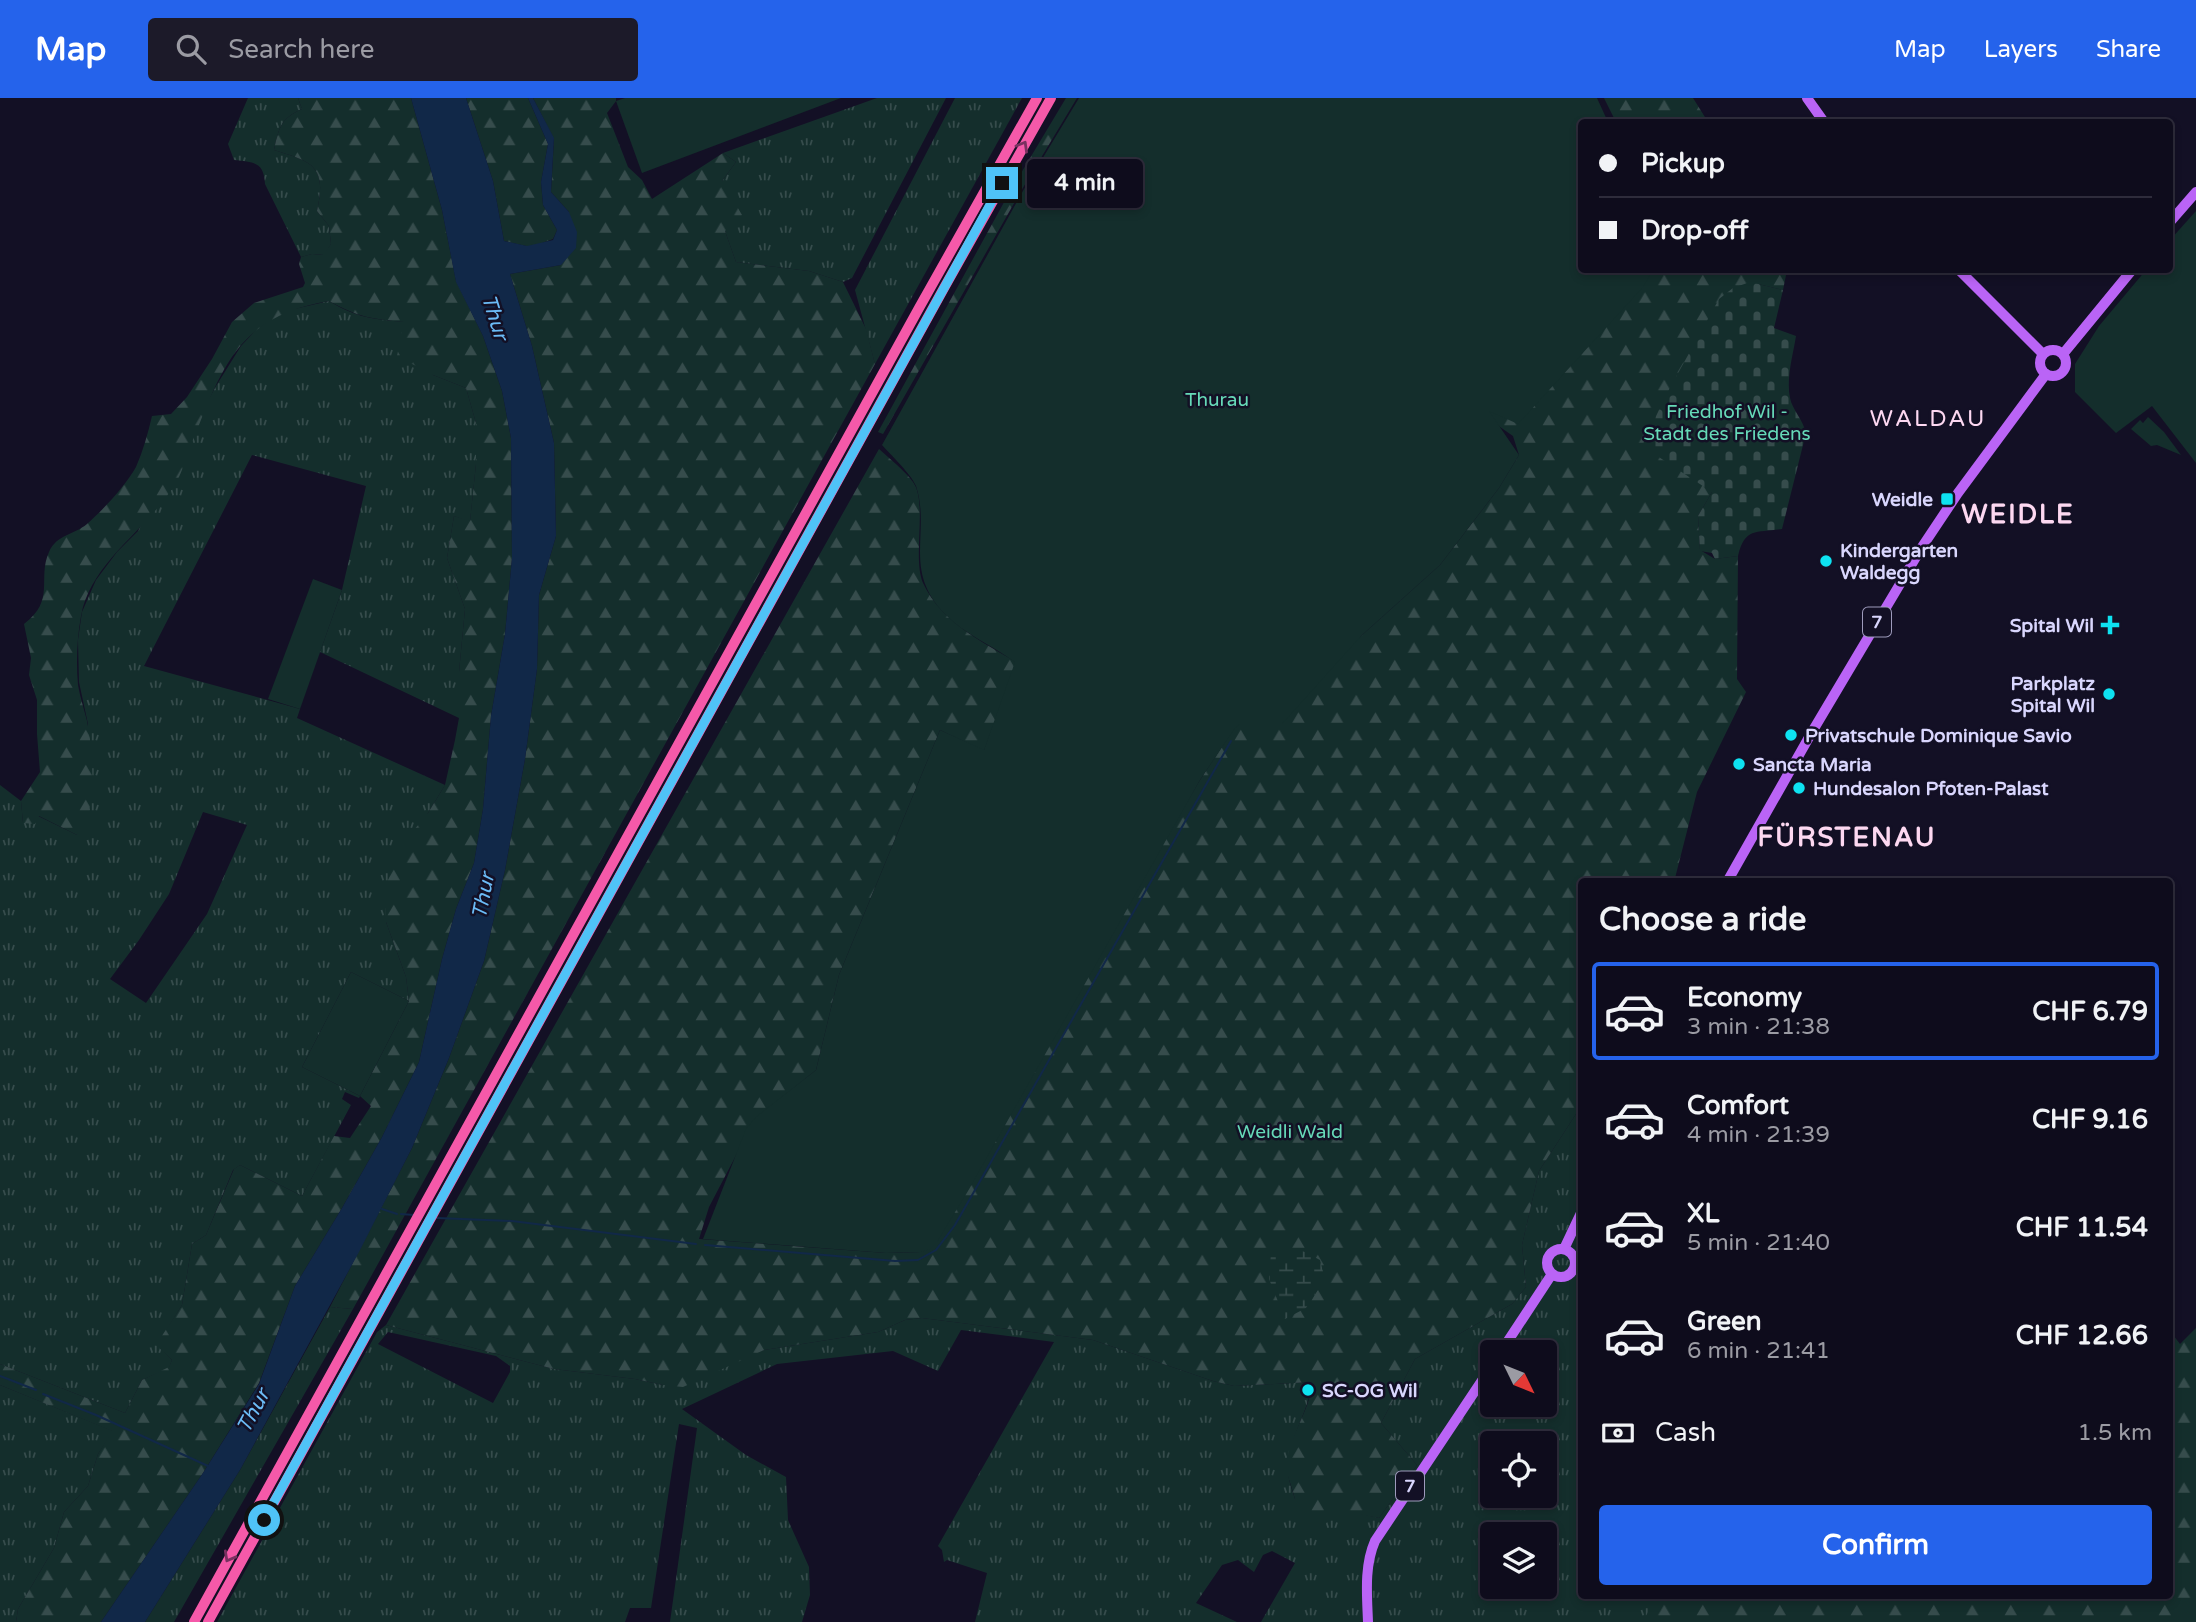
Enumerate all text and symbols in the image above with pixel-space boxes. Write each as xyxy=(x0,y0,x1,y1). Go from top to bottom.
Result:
search box xyxy=(148,18,638,81)
text: Map xyxy=(35,30,106,69)
icon: search xyxy=(172,30,210,68)
text: Search here xyxy=(228,34,374,65)
text: Map xyxy=(1894,35,1946,64)
text: Layers xyxy=(1984,35,2058,64)
text: Share xyxy=(2096,35,2161,64)
one-way arrow xyxy=(1015,141,1028,154)
text: Pickup xyxy=(1641,148,1725,179)
callout: 4 min xyxy=(1026,158,1142,208)
route end xyxy=(986,167,1018,199)
text: 4 min xyxy=(1054,169,1116,197)
text: Drop-off xyxy=(1641,215,1748,246)
water label: Thur xyxy=(476,291,514,346)
park label: Thurau xyxy=(1185,389,1249,411)
park label: Friedhof Wil - Stadt des Friedens xyxy=(1643,401,1811,445)
district label: WALDAU xyxy=(1870,405,1986,433)
place label: Weidle xyxy=(1872,489,1933,511)
marker: Weidle xyxy=(1939,491,1955,507)
district label: WEIDLE xyxy=(1961,499,2075,530)
place label: Kindergarten Waldegg xyxy=(1840,540,1958,585)
marker: Kindergarten Waldegg xyxy=(1818,553,1834,569)
road number: 7 xyxy=(1863,608,1891,636)
place label: Spital Wil xyxy=(2010,615,2094,638)
marker: Spital Wil xyxy=(2100,615,2120,635)
place label: Parkplatz Spital Wil xyxy=(2011,673,2096,718)
marker: Parkplatz Spital Wil xyxy=(2101,686,2117,702)
place label: Privatschule Dominique Savio xyxy=(1805,725,2072,748)
marker: Privatschule Dominique Savio xyxy=(1783,727,1799,743)
place label: Sancta Maria xyxy=(1753,754,1872,776)
marker: Sancta Maria xyxy=(1731,756,1747,772)
place label: Hundesalon Pfoten-Palast xyxy=(1813,778,2049,800)
marker: Hundesalon Pfoten-Palast xyxy=(1791,780,1807,796)
district label: FÜRSTENAU xyxy=(1758,822,1937,853)
water label: Thur xyxy=(467,868,501,921)
text: Choose a ride xyxy=(1599,901,1806,939)
icon: car xyxy=(1603,980,1666,1043)
text: Economy xyxy=(1687,982,1802,1013)
text: CHF 6.79 xyxy=(2032,996,2148,1027)
text: 3 min · 21:38 xyxy=(1687,1013,1830,1041)
icon: car xyxy=(1603,1088,1666,1151)
text: Comfort xyxy=(1687,1090,1789,1121)
text: CHF 9.16 xyxy=(2032,1104,2148,1135)
park label: Weidli Wald xyxy=(1237,1121,1343,1143)
text: 4 min · 21:39 xyxy=(1687,1121,1830,1149)
icon: car xyxy=(1603,1196,1666,1259)
text: XL xyxy=(1687,1198,1719,1229)
text: CHF 11.54 xyxy=(2016,1212,2148,1243)
text: 5 min · 21:40 xyxy=(1687,1229,1830,1257)
icon: car xyxy=(1603,1304,1666,1367)
text: Green xyxy=(1687,1306,1762,1337)
text: CHF 12.66 xyxy=(2016,1320,2148,1351)
text: 6 min · 21:41 xyxy=(1687,1337,1830,1365)
north arrow xyxy=(1480,1340,1558,1418)
map controls xyxy=(1480,1340,1557,1599)
place label: SC-OG Wil xyxy=(1322,1380,1417,1402)
water label: Thur xyxy=(232,1382,277,1438)
marker: SC-OG Wil xyxy=(1300,1382,1316,1398)
icon: cash xyxy=(1599,1414,1637,1452)
text: Cash xyxy=(1655,1417,1716,1448)
text: 1.5 km xyxy=(2078,1419,2152,1447)
button: locate xyxy=(1480,1431,1557,1508)
road number: 7 xyxy=(1396,1471,1424,1500)
route start xyxy=(248,1504,280,1536)
button: Confirm xyxy=(1599,1505,2152,1585)
button: layers xyxy=(1480,1522,1557,1599)
one-way arrow xyxy=(224,1550,237,1563)

